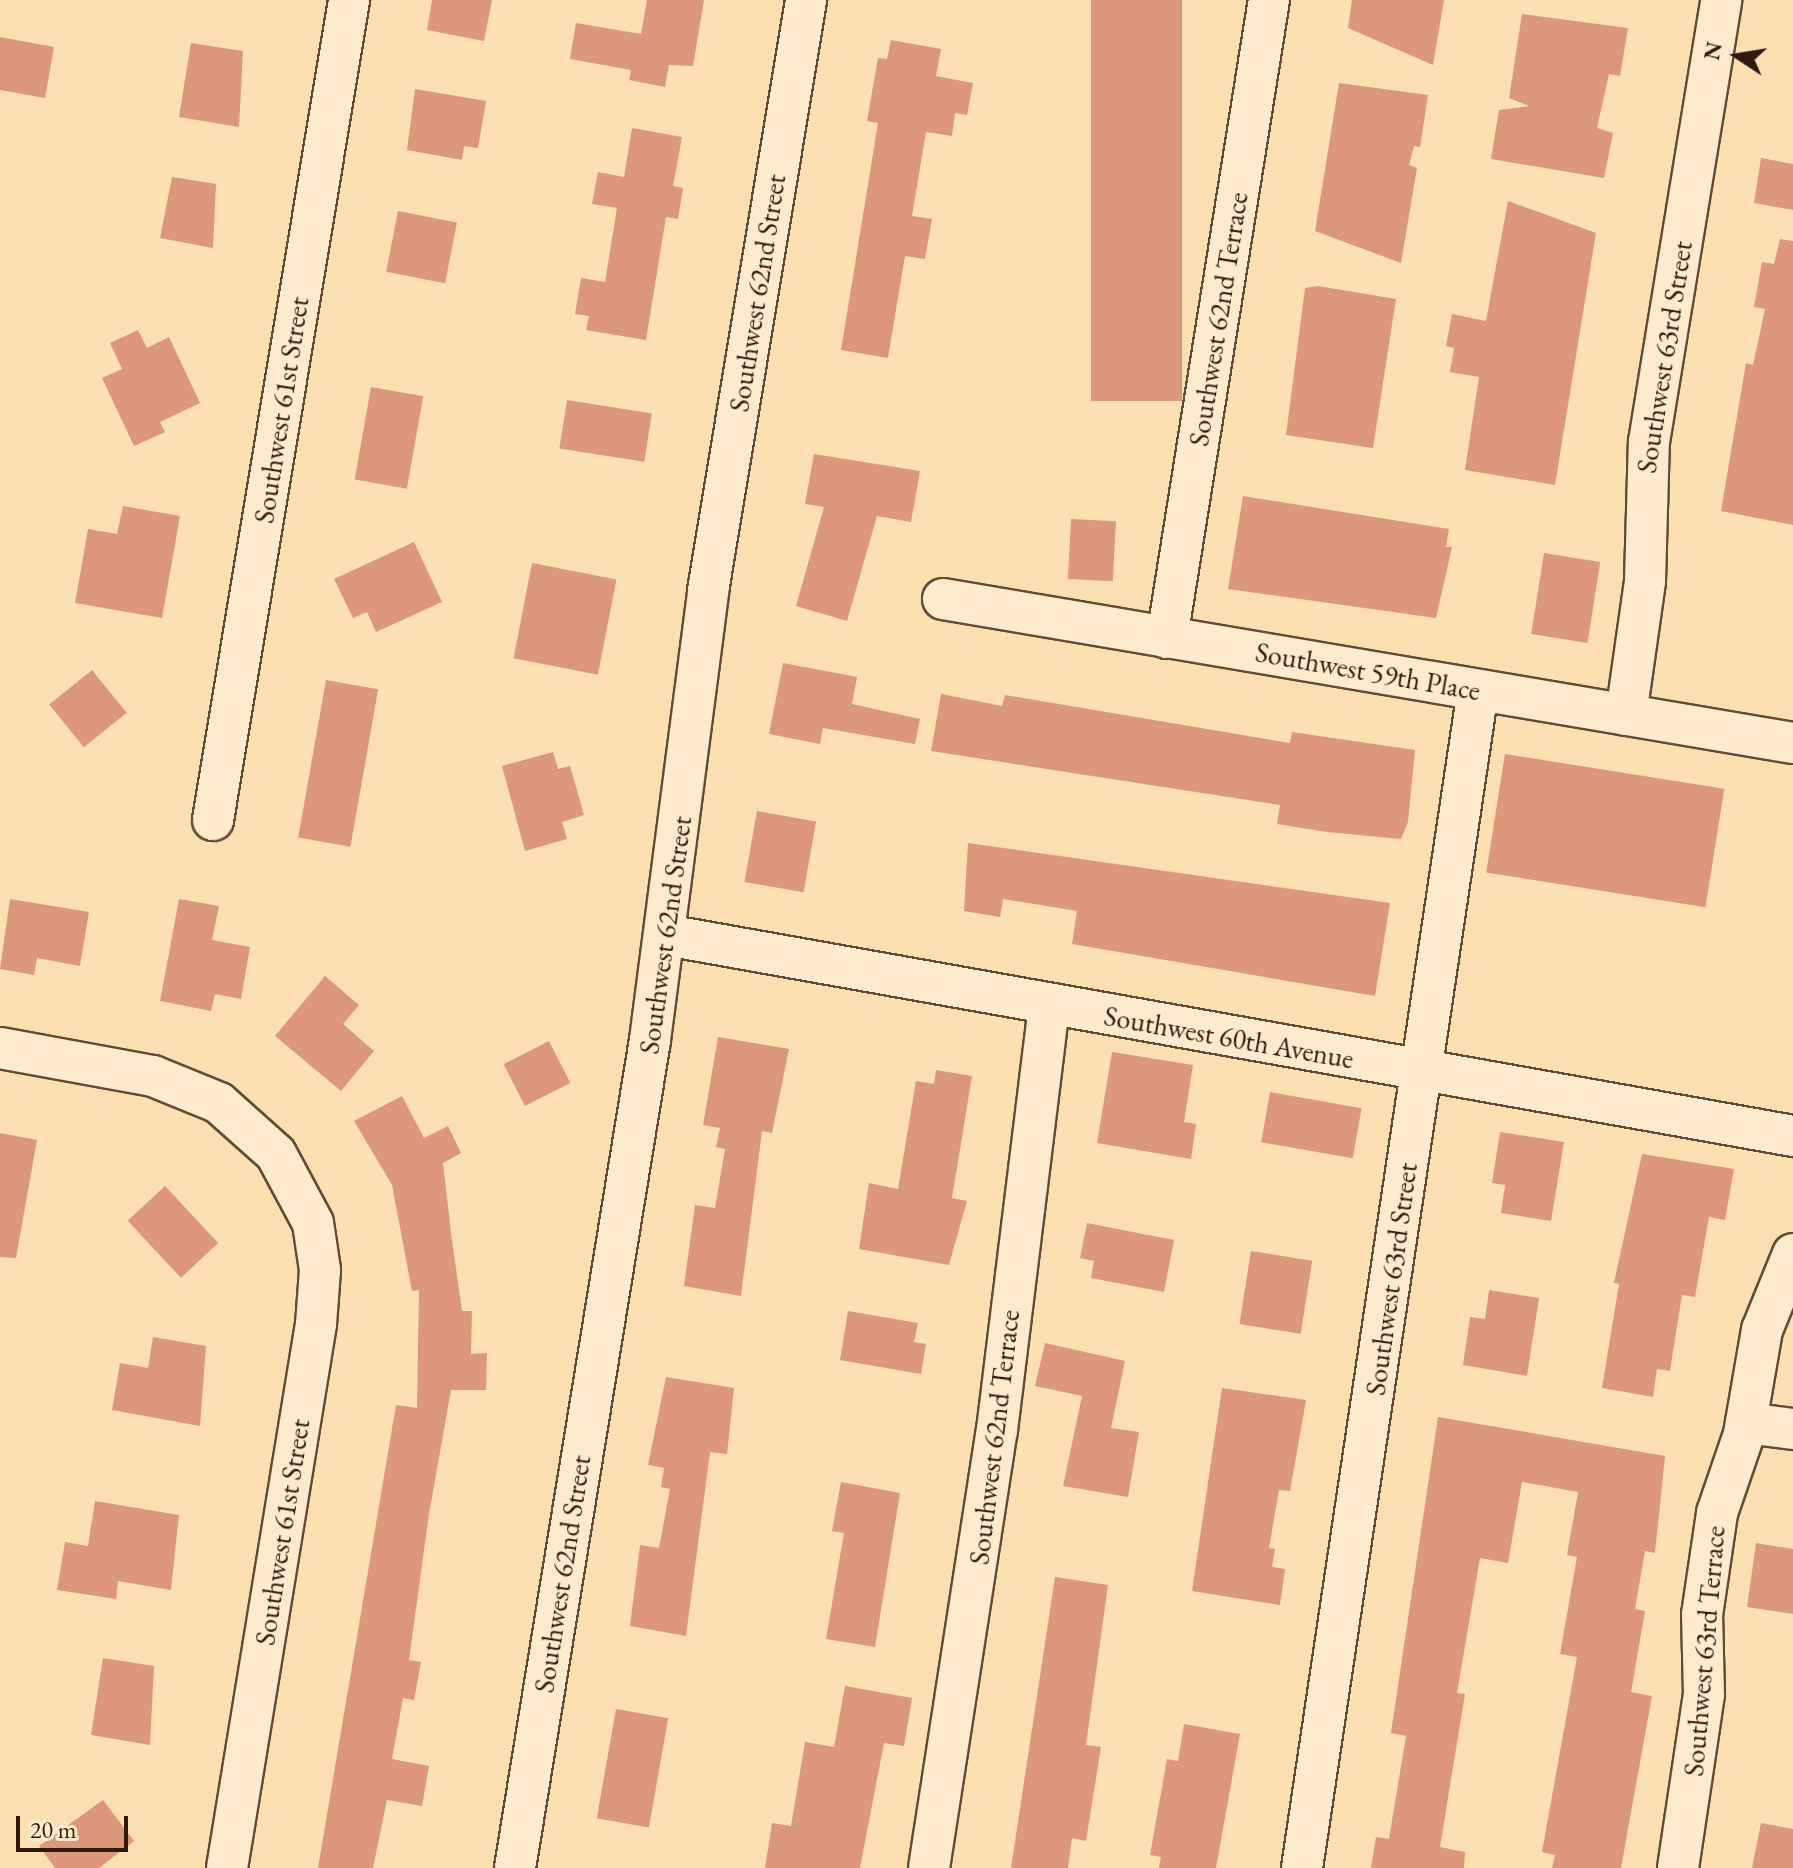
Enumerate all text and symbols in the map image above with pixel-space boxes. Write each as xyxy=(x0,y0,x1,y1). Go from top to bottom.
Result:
north arrow xyxy=(1697,16,1777,96)
text: N xyxy=(1697,39,1729,63)
street label: Southwest 62nd Street xyxy=(722,172,792,414)
street label: Southwest 62nd Terrace xyxy=(1181,190,1255,448)
street label: Southwest 63rd Street xyxy=(1629,239,1699,475)
street label: Southwest 61st Street xyxy=(247,294,315,526)
street label: Southwest 59th Place xyxy=(1253,635,1483,707)
street label: Southwest 62nd Street xyxy=(632,814,698,1056)
street label: Southwest 60th Avenue xyxy=(1101,998,1357,1076)
street label: Southwest 63rd Street xyxy=(1358,1161,1424,1397)
street label: Southwest 62nd Terrace xyxy=(962,1308,1026,1566)
street label: Southwest 61st Street xyxy=(248,1416,316,1648)
street label: Southwest 62nd Street xyxy=(527,1453,597,1695)
street label: Southwest 63rd Terrace xyxy=(1676,1524,1732,1778)
scale bar xyxy=(20,1800,132,1850)
text: 20 m xyxy=(30,1814,77,1845)

